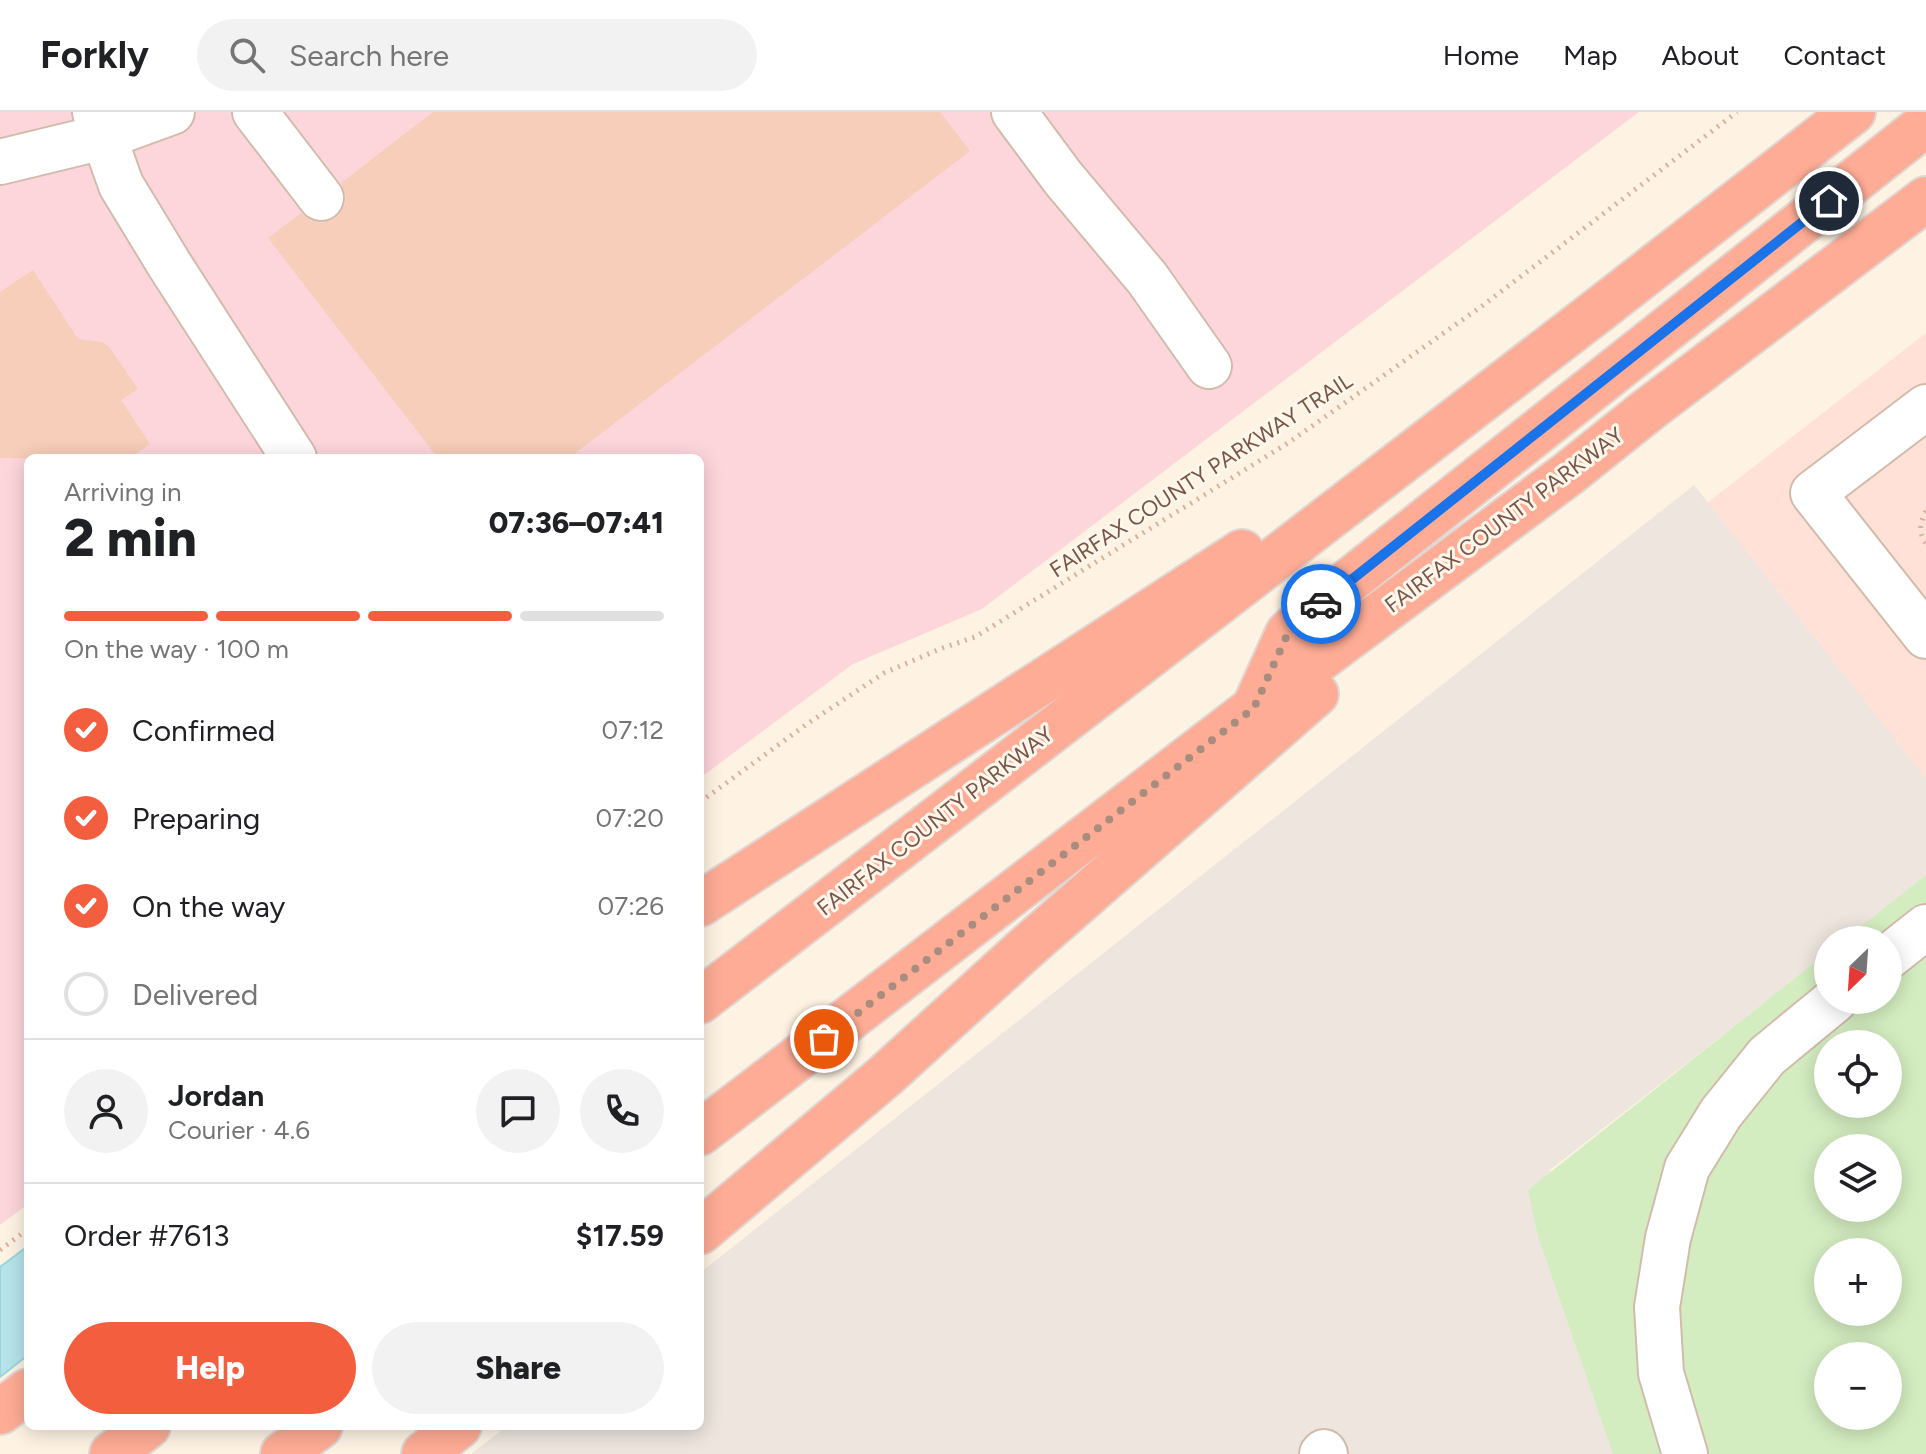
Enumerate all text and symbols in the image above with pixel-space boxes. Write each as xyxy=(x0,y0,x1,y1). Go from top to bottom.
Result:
search box xyxy=(197,19,757,91)
text: Forkly xyxy=(40,32,149,78)
icon: search xyxy=(225,33,269,77)
text: Search here xyxy=(289,37,449,74)
text: Home xyxy=(1443,38,1519,72)
text: Map xyxy=(1563,38,1618,72)
text: About xyxy=(1662,38,1739,72)
text: Contact xyxy=(1783,38,1886,72)
pin xyxy=(1795,167,1863,235)
icon: home xyxy=(1807,179,1851,223)
street label: FAIRFAX COUNTY PARKWAY TRAIL xyxy=(1045,367,1358,583)
street label: FAIRFAX COUNTY PARKWAY xyxy=(1379,421,1629,619)
text: Arriving in xyxy=(64,476,182,508)
text: 07:36–07:41 xyxy=(489,504,664,541)
text: 2 min xyxy=(64,507,197,569)
courier xyxy=(1281,564,1361,644)
icon: car xyxy=(1299,582,1343,626)
text: On the way · 100 m xyxy=(64,633,289,665)
icon: check xyxy=(64,708,108,752)
text: Confirmed xyxy=(132,712,275,749)
text: 07:12 xyxy=(602,714,664,746)
street label: FAIRFAX COUNTY PARKWAY xyxy=(812,720,1059,922)
icon: check xyxy=(64,796,108,840)
text: Preparing xyxy=(132,800,260,837)
text: 07:20 xyxy=(596,802,664,834)
icon: check xyxy=(64,884,108,928)
text: On the way xyxy=(132,888,285,925)
text: 07:26 xyxy=(598,890,664,922)
north arrow xyxy=(1814,926,1902,1014)
map controls xyxy=(1814,926,1902,1430)
text: Delivered xyxy=(132,976,258,1013)
pin xyxy=(790,1005,858,1073)
icon: bag xyxy=(802,1017,846,1061)
button: locate xyxy=(1814,1030,1902,1118)
button: person xyxy=(64,1069,148,1153)
button: chat xyxy=(476,1069,560,1153)
button: phone xyxy=(580,1069,664,1153)
text: Jordan xyxy=(168,1077,264,1114)
text: Courier · 4.6 xyxy=(168,1114,310,1146)
button: layers xyxy=(1814,1134,1902,1222)
text: Order #7613 xyxy=(64,1217,230,1254)
text: $17.59 xyxy=(576,1217,664,1254)
button: + xyxy=(1814,1238,1902,1326)
button: Help xyxy=(64,1322,356,1414)
button: Share xyxy=(372,1322,664,1414)
button: − xyxy=(1814,1342,1902,1430)

